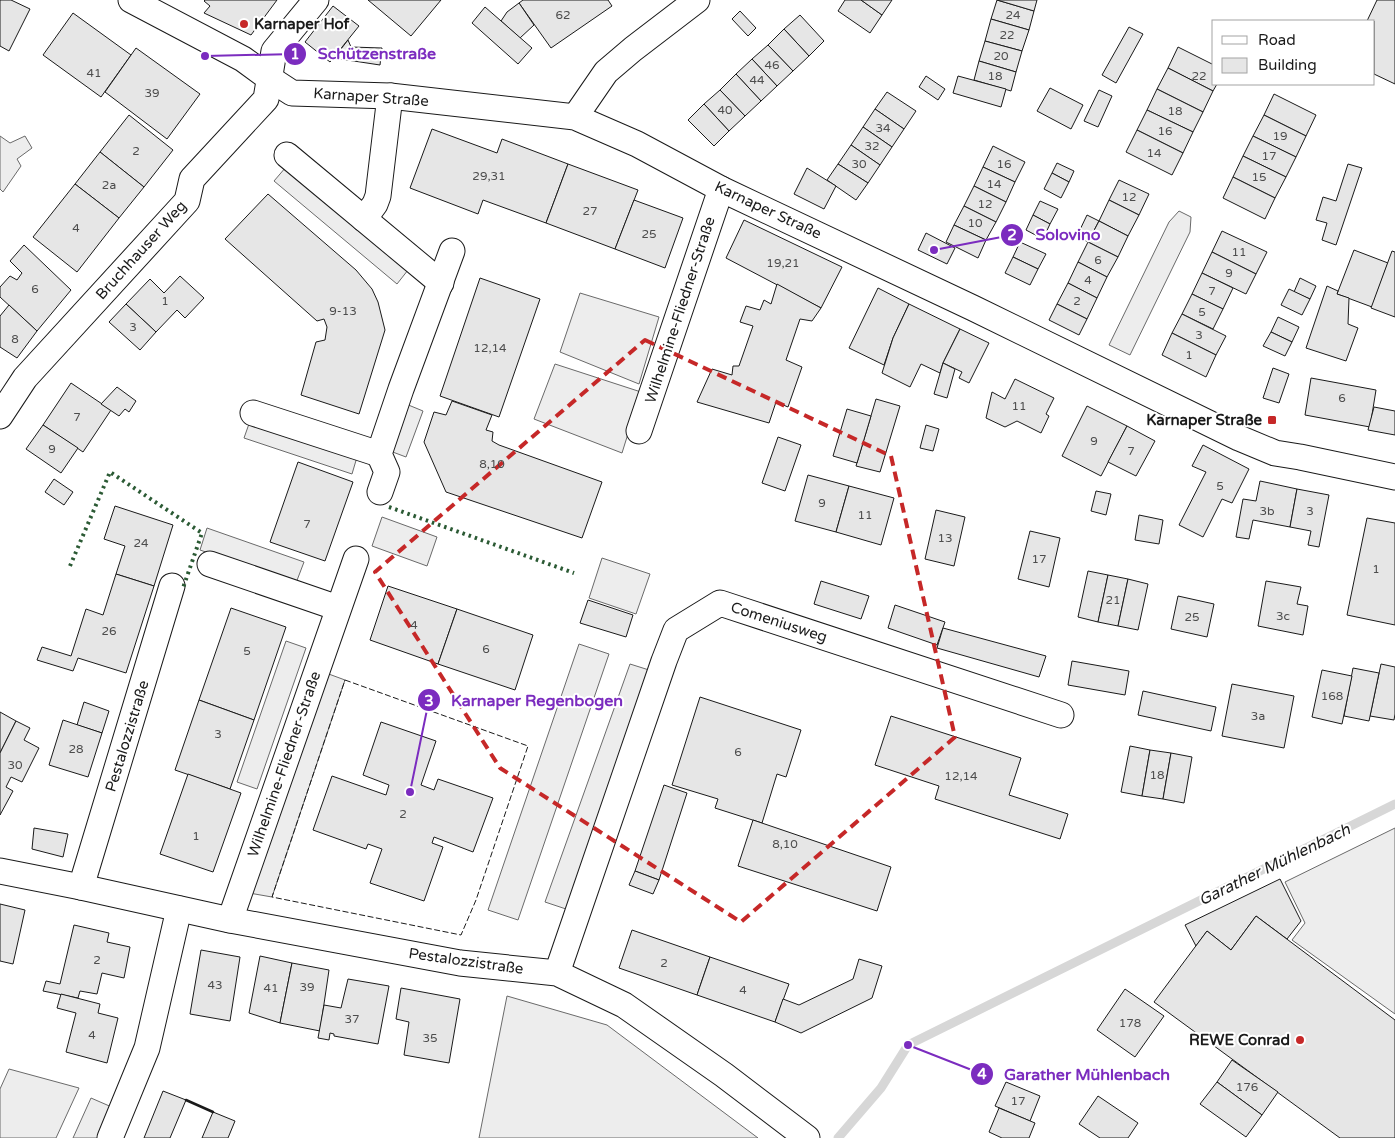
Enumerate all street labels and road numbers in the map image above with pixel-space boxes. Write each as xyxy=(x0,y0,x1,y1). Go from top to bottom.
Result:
street label: Karnaper Straße xyxy=(313,84,429,110)
street label: Karnaper Straße xyxy=(712,177,824,243)
street label: Bruchhauser Weg xyxy=(92,197,190,303)
street label: Wilhelmine-Fliedner-Straße xyxy=(641,214,719,406)
street label: Comeniusweg xyxy=(728,598,830,646)
street label: Wilhelmine-Fliedner-Straße xyxy=(244,669,324,859)
street label: Pestalozzistraße xyxy=(101,678,153,794)
street label: Pestalozzistraße xyxy=(407,944,525,978)

